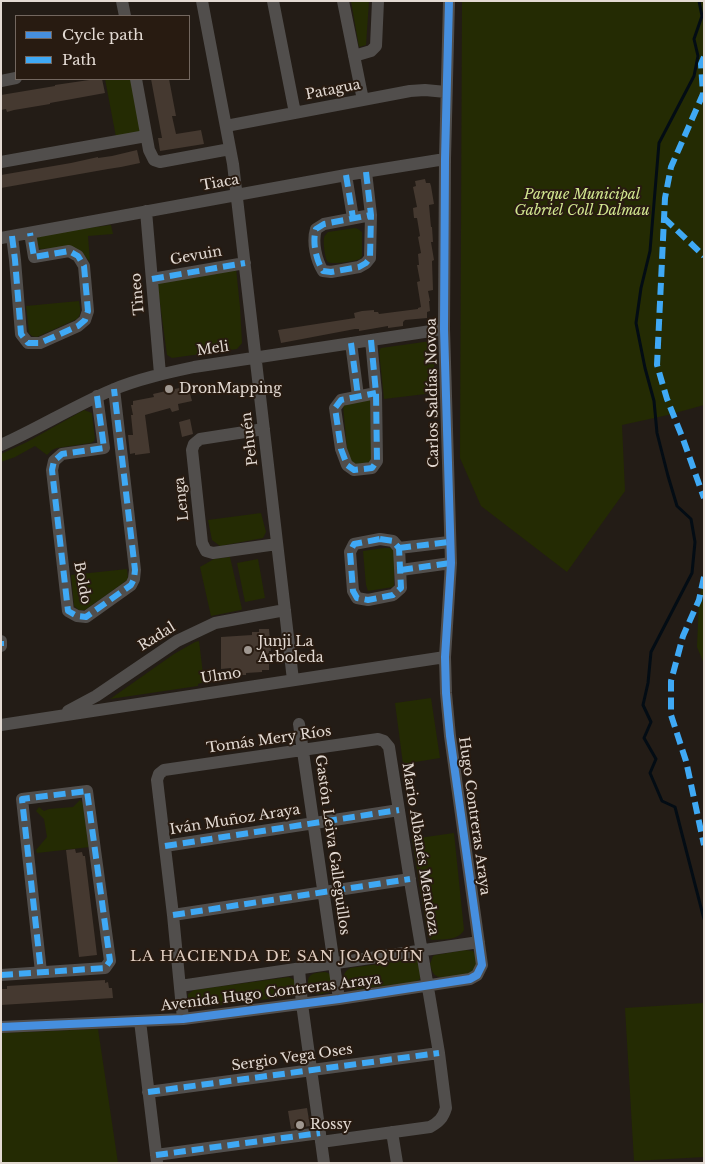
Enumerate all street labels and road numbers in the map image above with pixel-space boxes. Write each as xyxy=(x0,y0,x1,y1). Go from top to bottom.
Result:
street label: Patagua xyxy=(304,76,362,104)
street label: Tiaca xyxy=(200,171,240,195)
street label: Gevuin xyxy=(169,243,223,269)
street label: Tineo xyxy=(128,272,148,316)
street label: Carlos Saldías Novoa xyxy=(423,318,443,468)
street label: Meli xyxy=(196,338,230,360)
street label: Pehuén xyxy=(238,411,262,467)
street label: Lenga xyxy=(171,476,193,522)
street label: Boldo xyxy=(70,560,94,606)
street label: Radal xyxy=(135,619,179,655)
street label: Ulmo xyxy=(200,665,242,687)
street label: Tomás Mery Ríos xyxy=(205,723,333,757)
street label: Hugo Contreras Araya xyxy=(455,736,493,896)
street label: Gastón Leiva Galleguillos xyxy=(311,754,353,936)
street label: Mario Albanés Mendoza xyxy=(398,761,442,937)
street label: Iván Muñoz Araya xyxy=(169,801,301,839)
street label: Avenida Hugo Contreras Araya xyxy=(160,971,382,1015)
street label: Sergio Vega Oses xyxy=(230,1041,354,1075)

